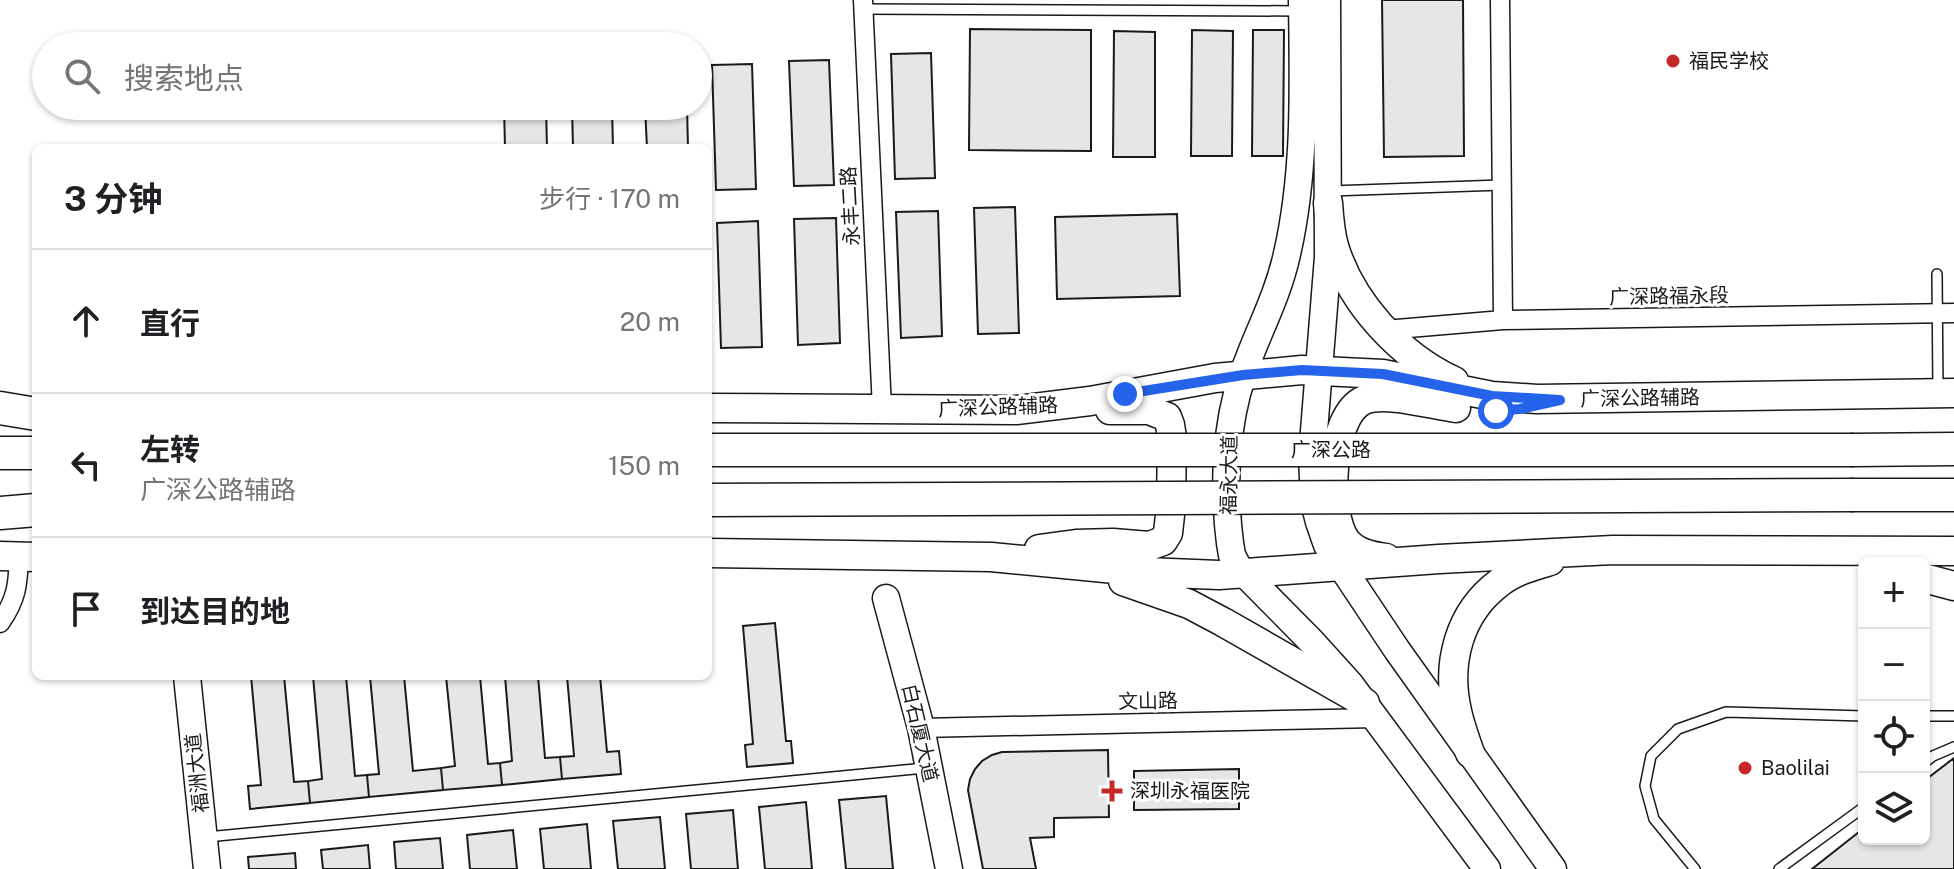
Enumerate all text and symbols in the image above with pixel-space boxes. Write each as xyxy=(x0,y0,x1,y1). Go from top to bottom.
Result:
search box xyxy=(32,32,712,120)
place label: 福民学校 xyxy=(1689,49,1769,73)
marker: 福民学校 xyxy=(1664,52,1682,70)
icon: search xyxy=(60,54,104,98)
text: 搜索地点 xyxy=(124,60,244,96)
street label: 永丰二路 xyxy=(836,165,864,247)
text: 3 分钟 xyxy=(64,179,162,219)
text: 步行 · 170 m xyxy=(539,183,680,214)
street label: 广深路福永段 xyxy=(1609,283,1729,309)
icon: ahead xyxy=(64,299,108,343)
text: 直行 xyxy=(140,305,200,341)
text: 20 m xyxy=(620,306,680,337)
route end xyxy=(1107,376,1143,412)
street label: 广深公路辅路 xyxy=(1580,385,1700,411)
street label: 广深公路辅路 xyxy=(938,393,1058,421)
route start xyxy=(1478,393,1514,429)
text: 左转 xyxy=(140,431,200,467)
street label: 福永大道 xyxy=(1216,435,1242,515)
street label: 广深公路 xyxy=(1291,438,1371,462)
icon: left xyxy=(64,443,108,487)
text: 150 m xyxy=(608,450,680,481)
text: 广深公路辅路 xyxy=(140,474,296,505)
map controls xyxy=(1858,557,1930,845)
button: + xyxy=(1858,557,1930,629)
icon: arrive xyxy=(64,587,108,631)
text: 到达目的地 xyxy=(140,593,290,629)
button: − xyxy=(1858,629,1930,701)
street label: 白石厦大道 xyxy=(897,682,943,784)
street label: 文山路 xyxy=(1118,688,1178,714)
button: locate xyxy=(1858,701,1930,773)
street label: 福洲大道 xyxy=(181,732,213,814)
place label: Baolilai xyxy=(1761,756,1830,780)
marker: Baolilai xyxy=(1736,759,1754,777)
button: layers xyxy=(1858,773,1930,845)
place label: 深圳永福医院 xyxy=(1130,779,1250,803)
marker: 深圳永福医院 xyxy=(1101,780,1123,802)

